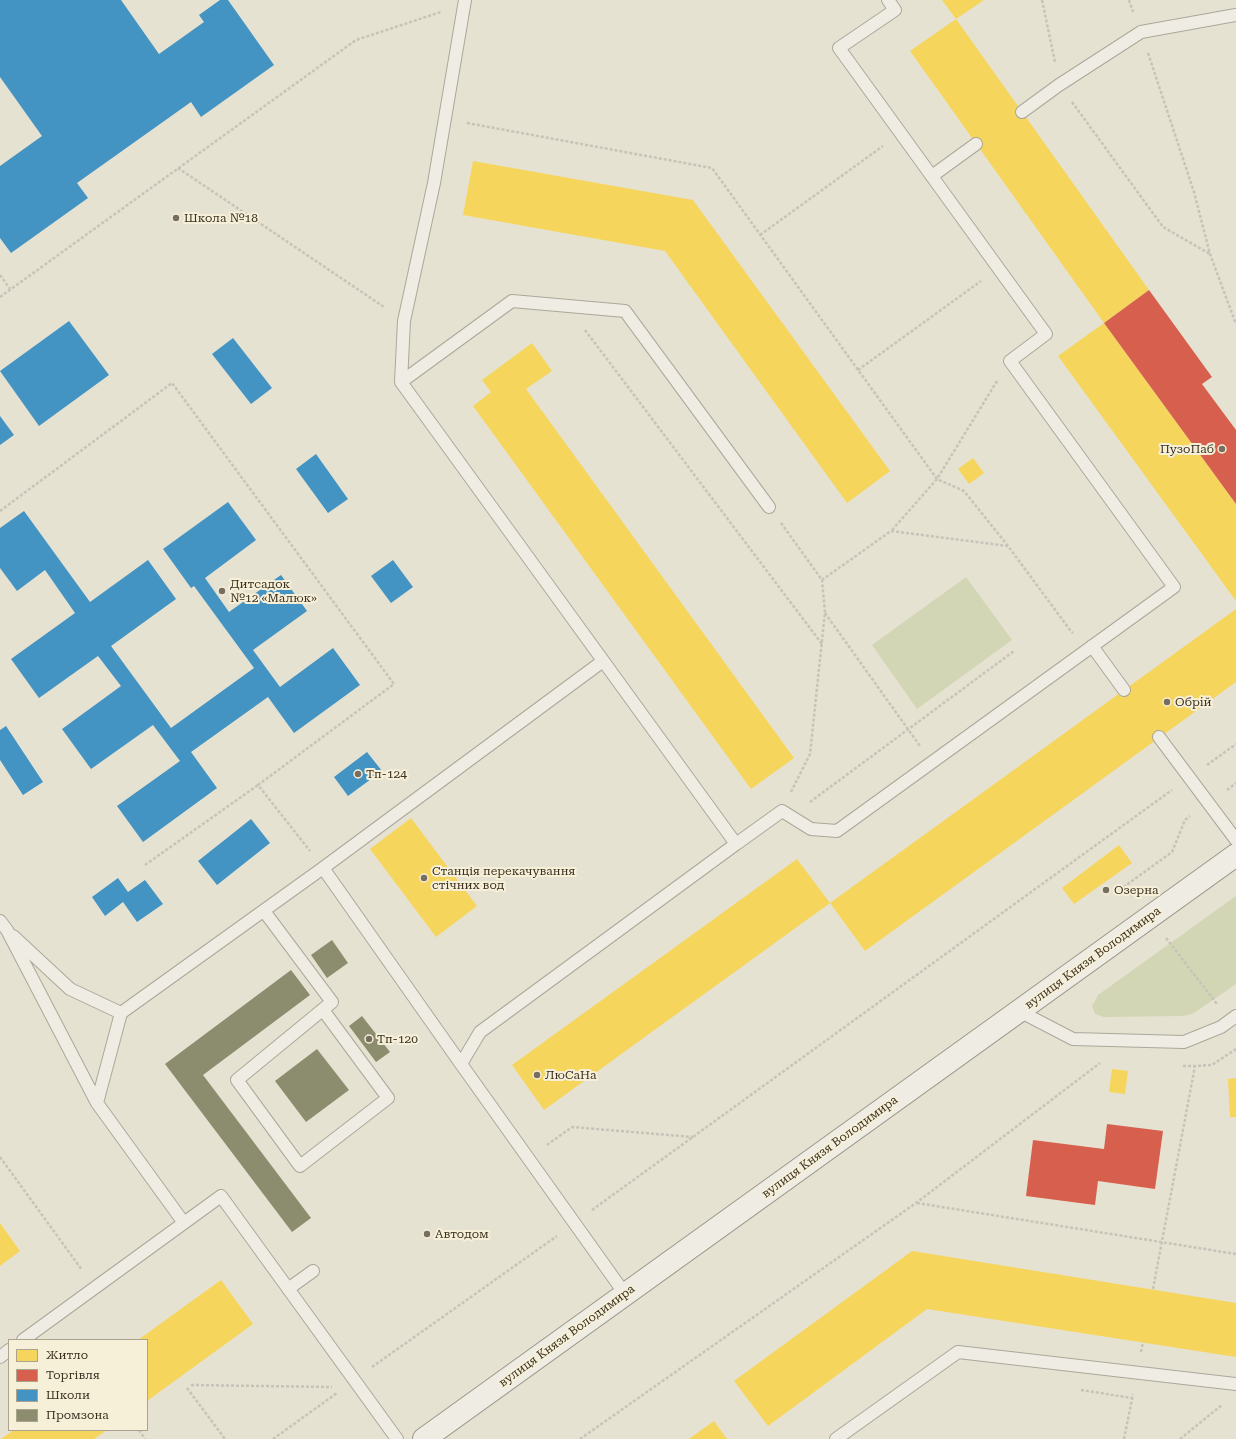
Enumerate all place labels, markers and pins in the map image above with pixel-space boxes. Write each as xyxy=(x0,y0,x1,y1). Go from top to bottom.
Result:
place label: Школа №18 xyxy=(184,211,258,225)
marker: Школа №18 xyxy=(171,213,181,223)
place label: ПузоПаб xyxy=(1160,442,1214,456)
marker: ПузоПаб xyxy=(1217,444,1227,454)
place label: Дитсадок №12 «Малюк» xyxy=(230,577,317,605)
marker: Дитсадок №12 «Малюк» xyxy=(217,586,227,596)
place label: Обрiй xyxy=(1175,695,1212,709)
marker: Обрiй xyxy=(1162,697,1172,707)
place label: Тп-124 xyxy=(366,767,407,781)
marker: Тп-124 xyxy=(353,769,363,779)
place label: Станція перекачування стічних вод xyxy=(432,864,575,892)
marker: Станція перекачування стічних вод xyxy=(419,873,429,883)
place label: Озерна xyxy=(1114,883,1159,897)
marker: Озерна xyxy=(1101,885,1111,895)
place label: Тп-120 xyxy=(377,1032,418,1046)
marker: Тп-120 xyxy=(364,1034,374,1044)
place label: ЛюСаНа xyxy=(545,1068,596,1082)
marker: ЛюСаНа xyxy=(532,1070,542,1080)
place label: Автодом xyxy=(435,1227,489,1241)
marker: Автодом xyxy=(422,1229,432,1239)

